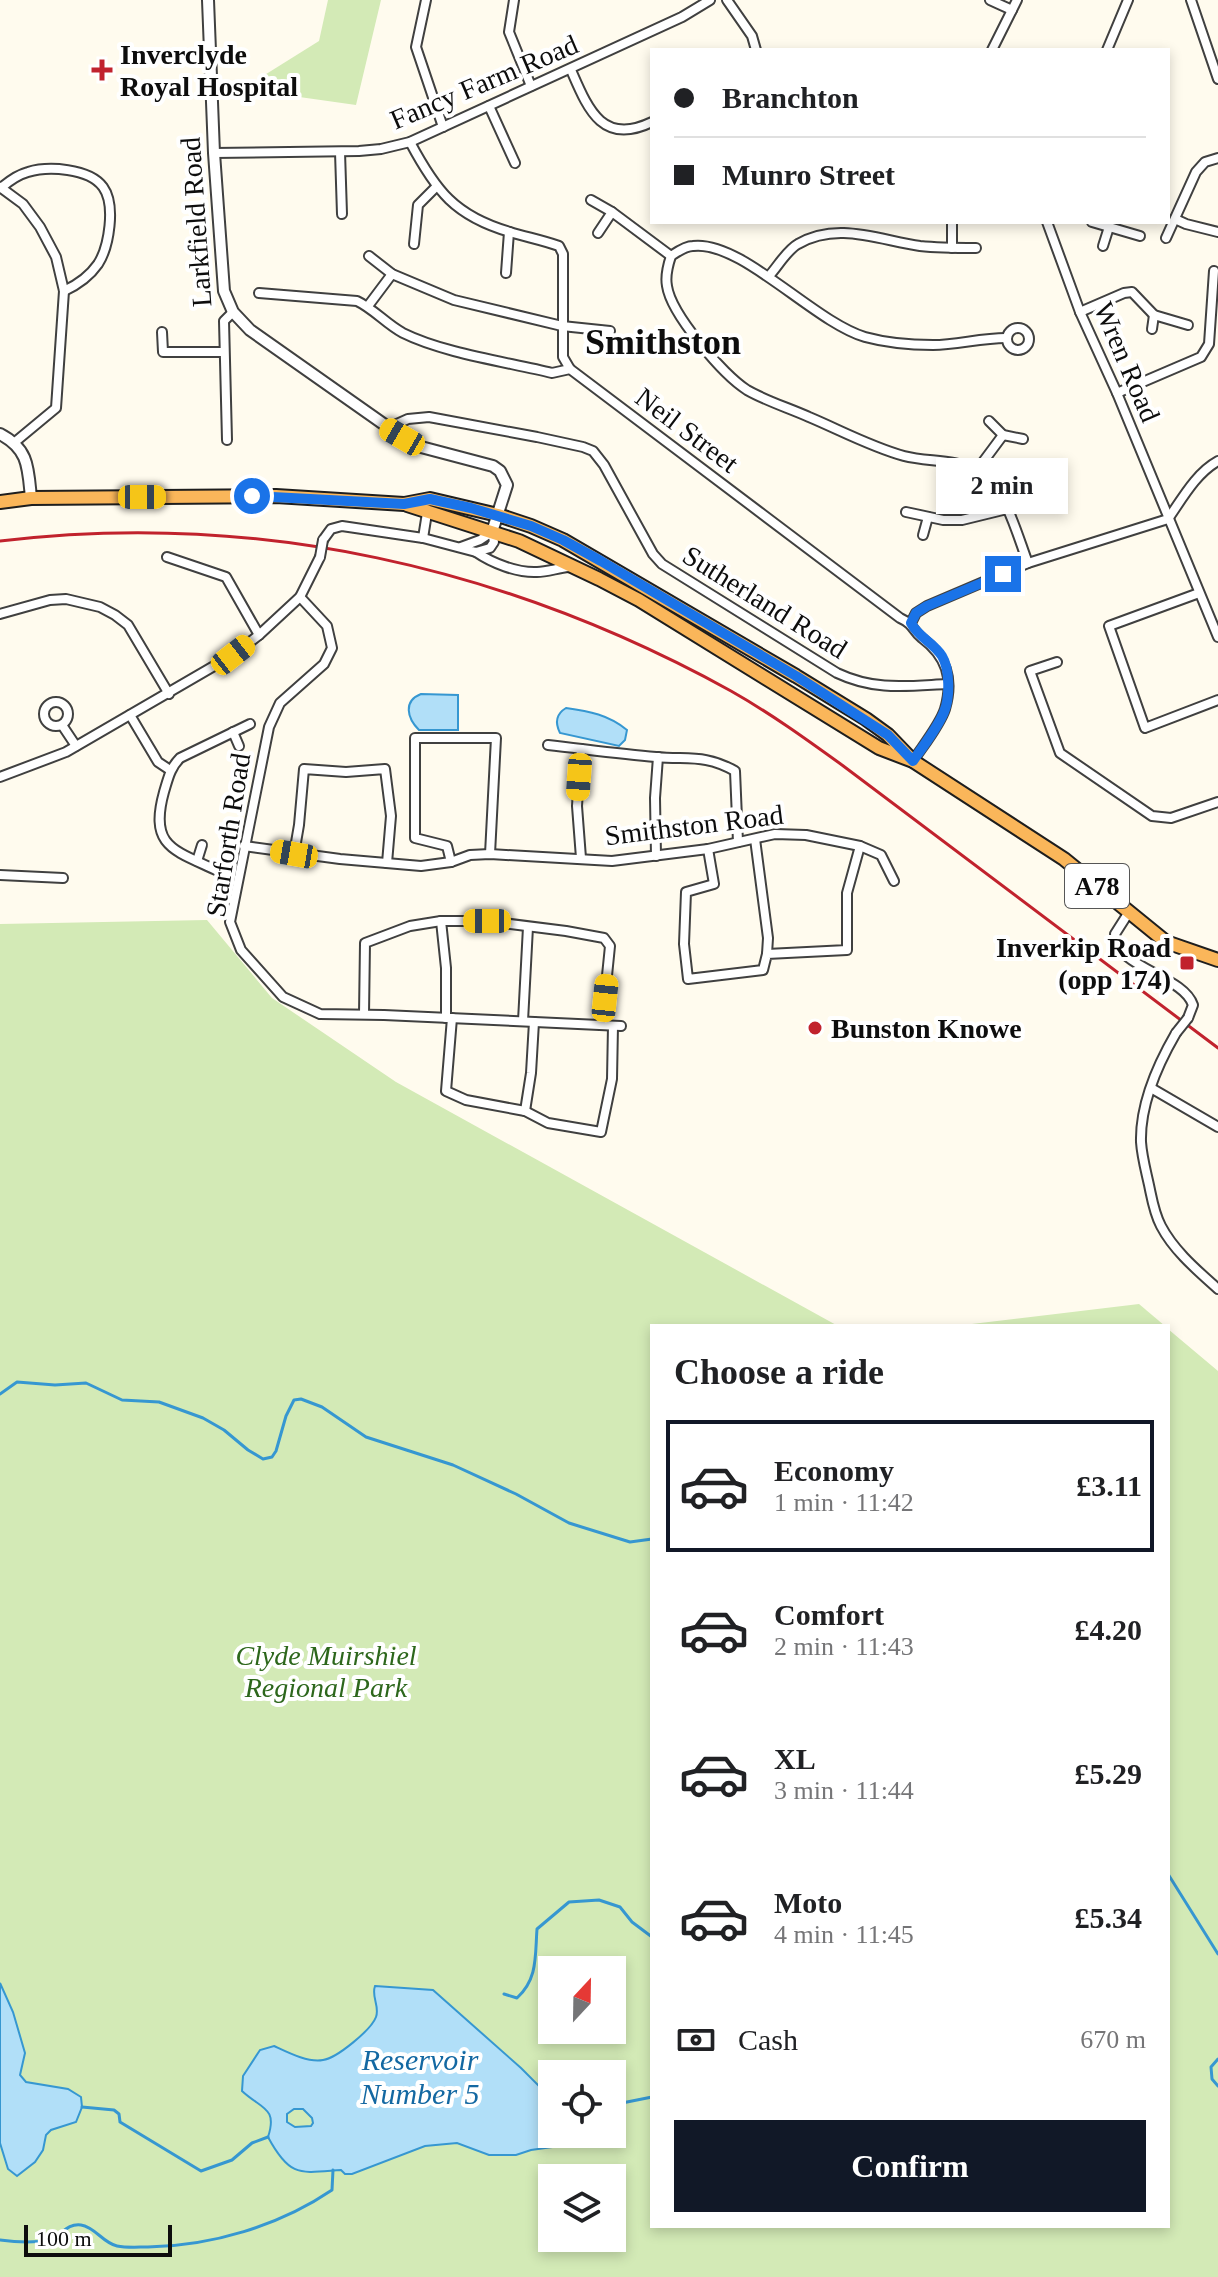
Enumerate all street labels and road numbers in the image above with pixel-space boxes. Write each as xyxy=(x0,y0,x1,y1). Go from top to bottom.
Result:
street label: Fancy Farm Road xyxy=(386,29,582,135)
street label: Larkfield Road xyxy=(175,136,217,308)
street label: Wren Road xyxy=(1088,297,1166,427)
street label: Neil Street xyxy=(630,381,745,479)
street label: Sutherland Road xyxy=(677,539,853,665)
street label: Starforth Road xyxy=(200,751,256,919)
street label: Smithston Road xyxy=(603,799,785,851)
road number: A78 xyxy=(1065,864,1129,908)

